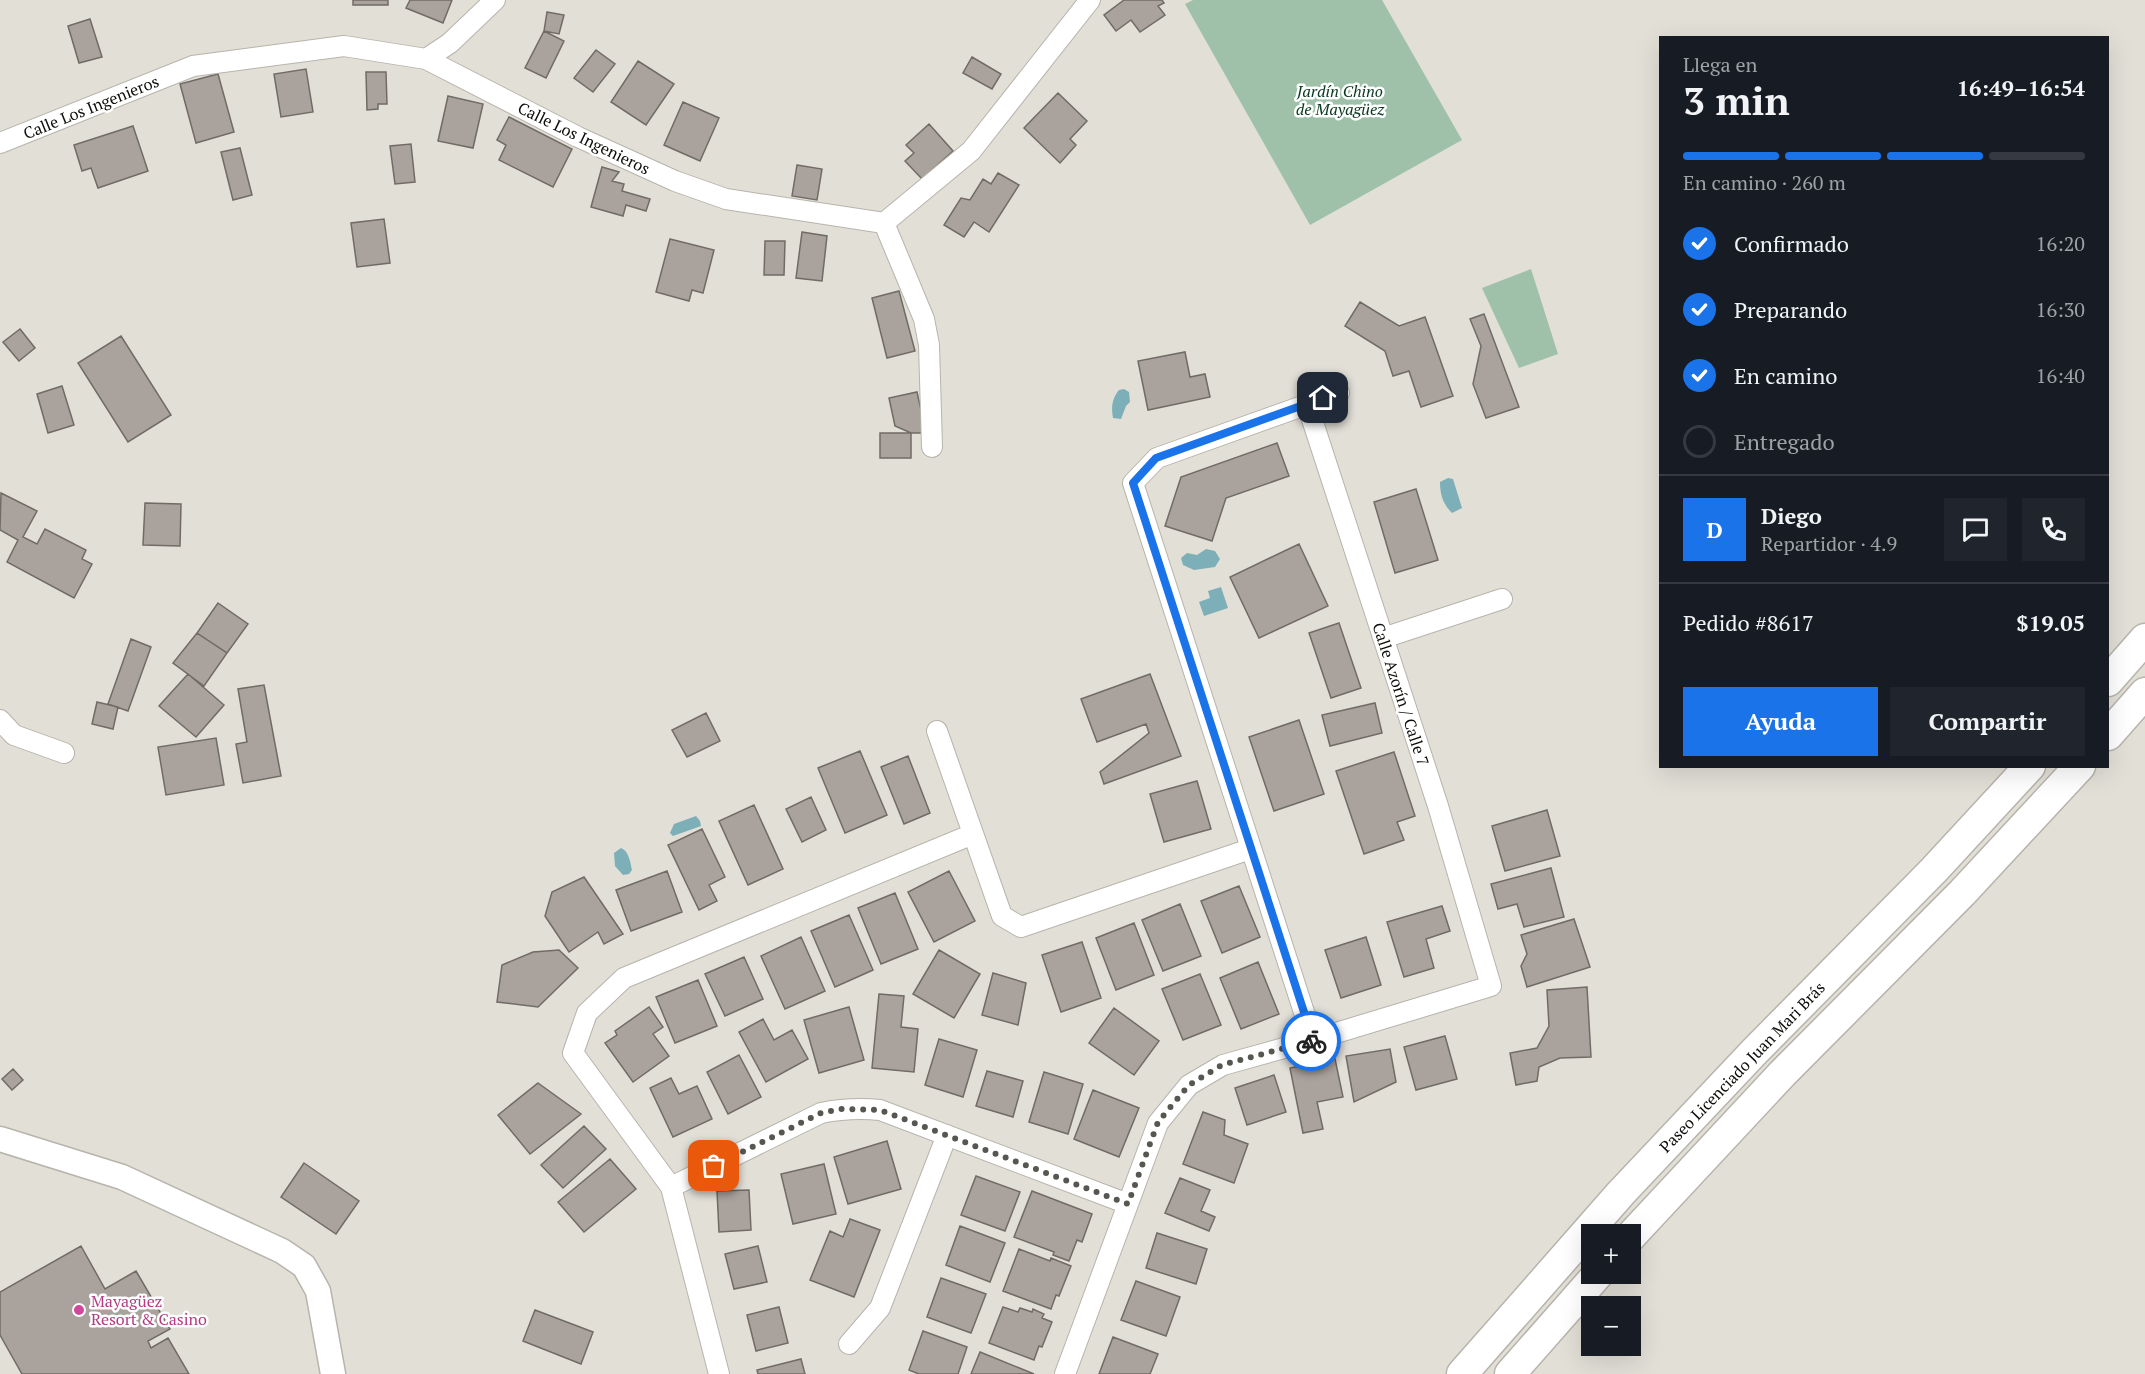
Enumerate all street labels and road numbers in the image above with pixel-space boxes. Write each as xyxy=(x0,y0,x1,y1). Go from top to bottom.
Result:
street label: Calle Los Ingenieros xyxy=(20,70,162,144)
street label: Calle Los Ingenieros xyxy=(514,96,654,180)
street label: Calle Azorín / Calle 7 xyxy=(1367,620,1435,768)
street label: Paseo Licenciado Juan Mari Brás xyxy=(1654,977,1830,1157)

